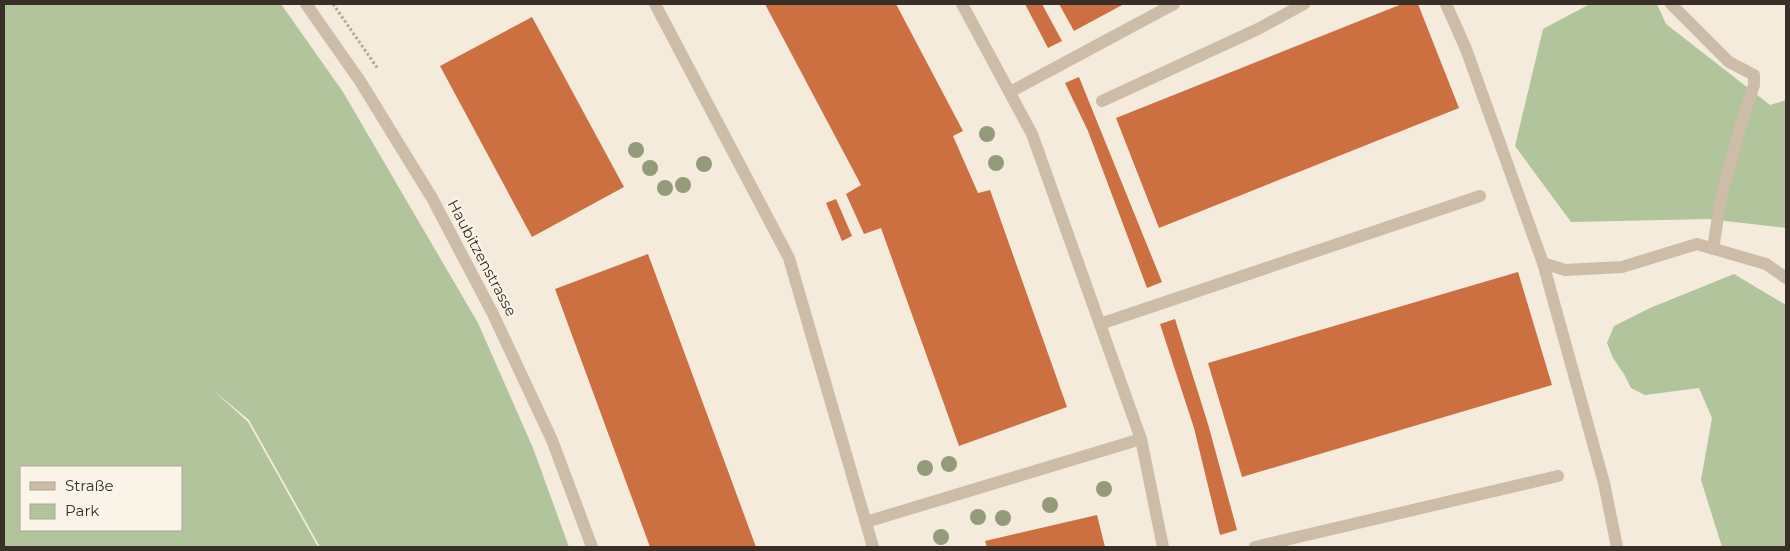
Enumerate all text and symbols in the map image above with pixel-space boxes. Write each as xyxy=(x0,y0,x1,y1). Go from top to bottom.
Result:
street label: Haubitzenstrasse xyxy=(444,196,521,319)
legend xyxy=(20,466,182,531)
text: Straße xyxy=(65,476,114,495)
text: Park xyxy=(65,501,99,520)

